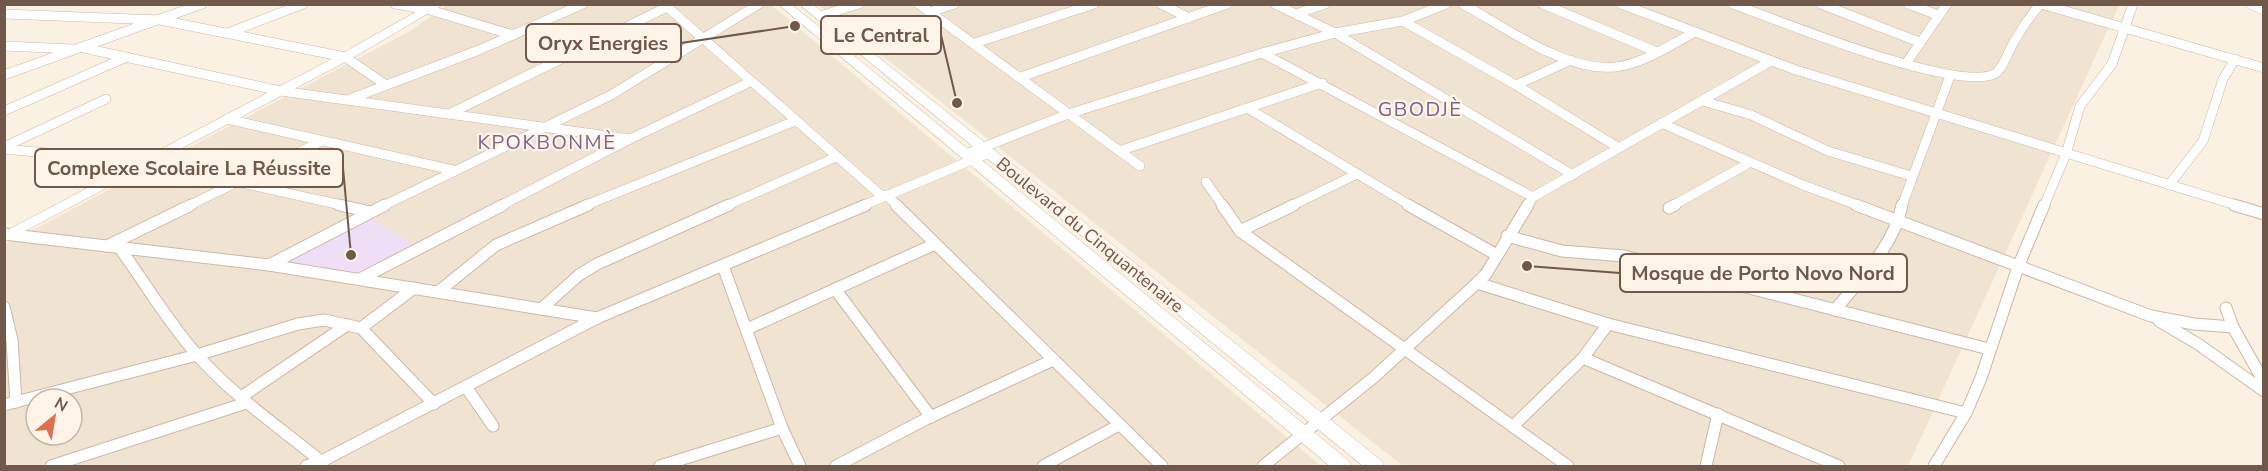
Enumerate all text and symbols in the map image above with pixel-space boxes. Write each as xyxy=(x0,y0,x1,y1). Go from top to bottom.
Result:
callout: Le Central xyxy=(821,16,941,54)
text: Le Central xyxy=(833,22,929,49)
callout: Oryx Energies xyxy=(526,24,681,62)
text: Oryx Energies xyxy=(538,30,669,57)
district label: GBODJÈ xyxy=(1378,96,1462,123)
district label: KPOKBONMÈ xyxy=(478,129,616,156)
callout: Complexe Scolaire La Réussite xyxy=(35,149,343,187)
street label: Boulevard du Cinquantenaire xyxy=(991,152,1189,318)
text: Complexe Scolaire La Réussite xyxy=(47,155,331,182)
callout: Mosque de Porto Novo Nord xyxy=(1620,254,1907,292)
text: Mosque de Porto Novo Nord xyxy=(1631,260,1895,287)
north arrow xyxy=(24,387,84,447)
text: N xyxy=(50,392,72,417)

